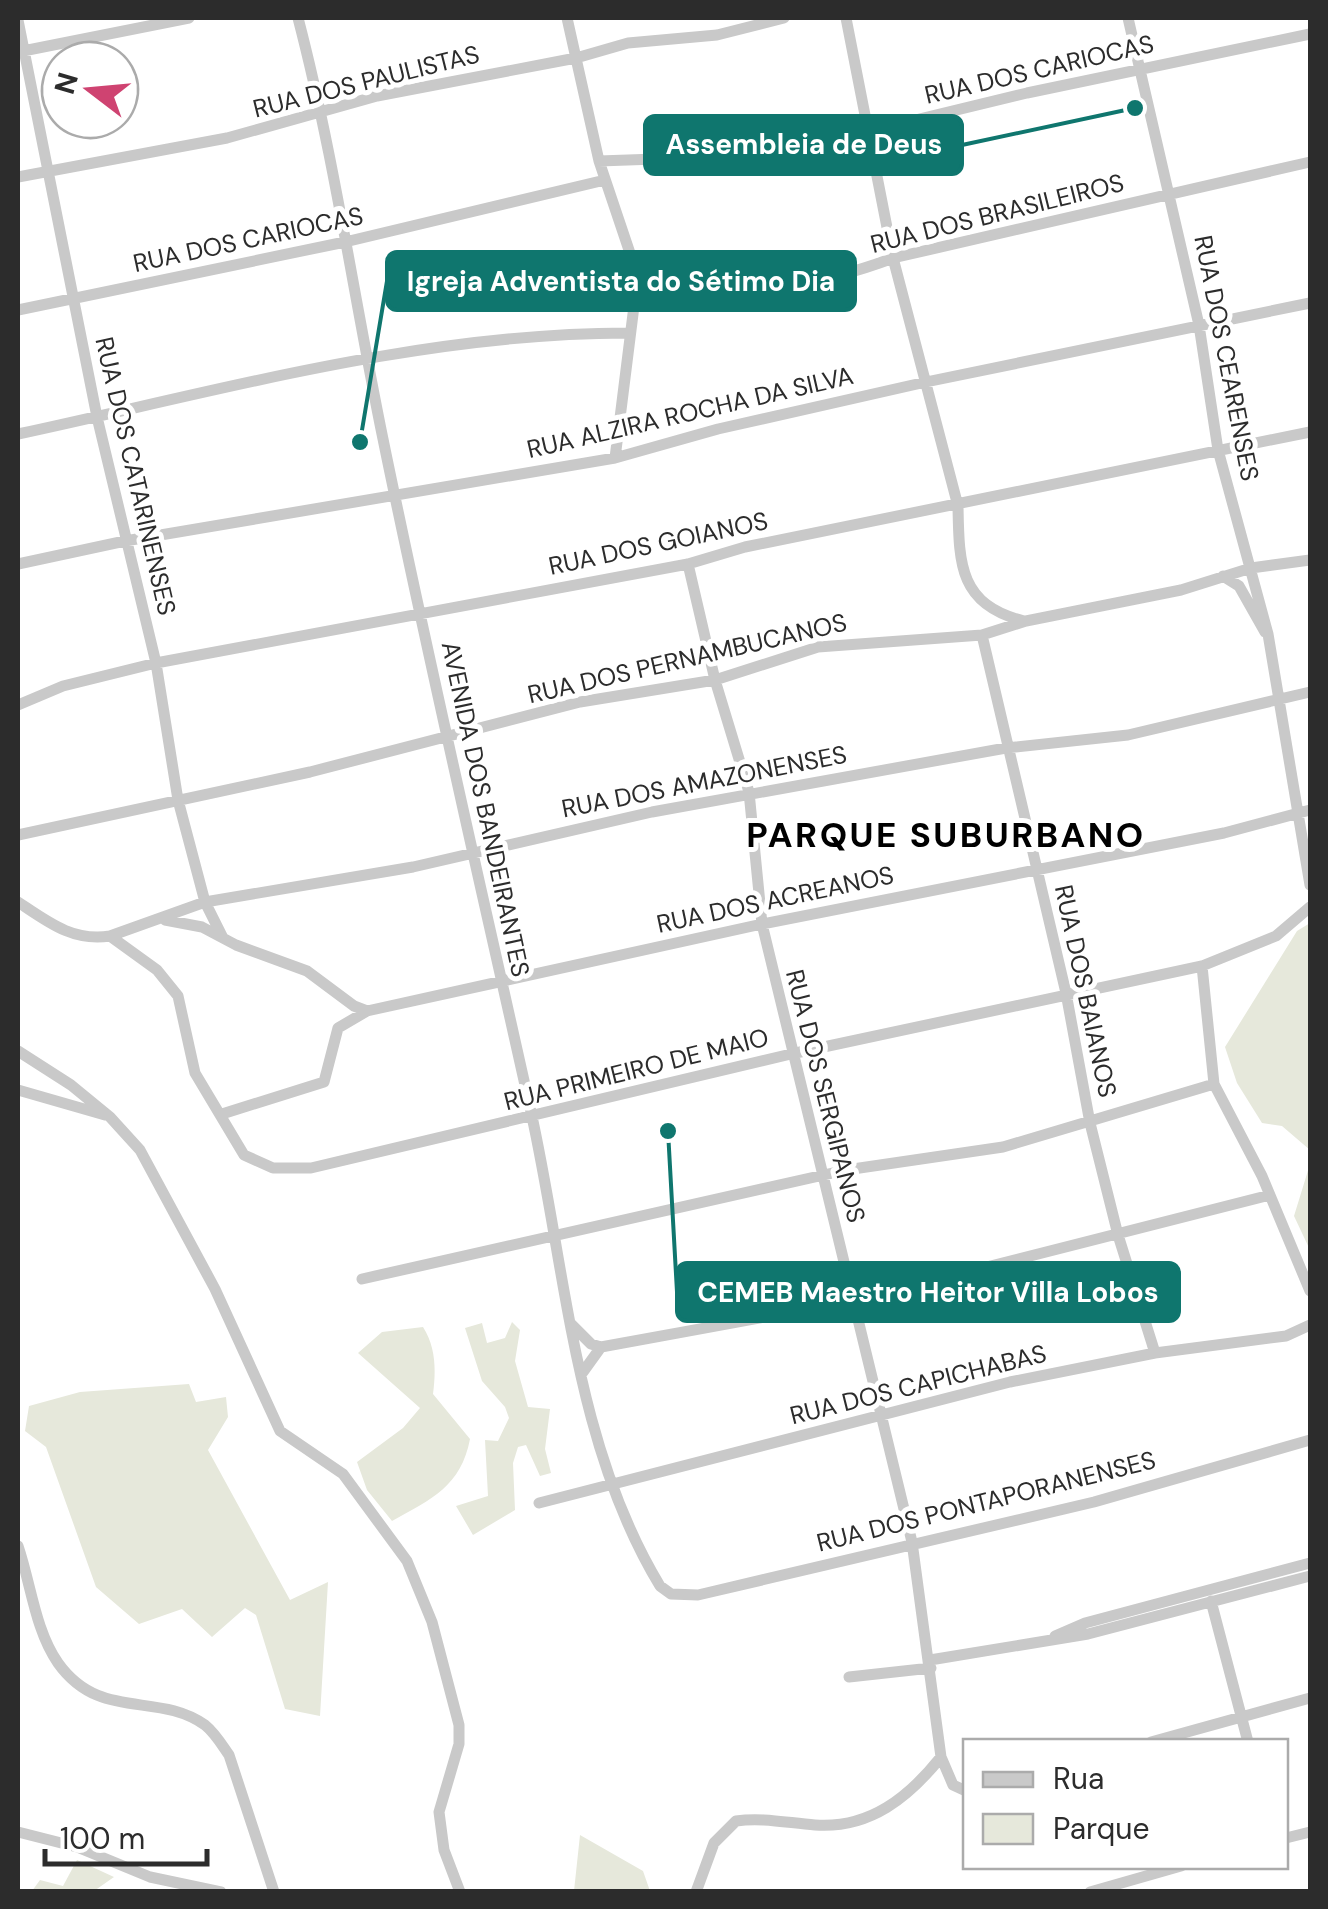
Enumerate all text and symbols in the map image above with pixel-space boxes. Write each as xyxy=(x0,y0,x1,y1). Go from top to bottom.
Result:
street label: RUA DOS CARIOCAS xyxy=(921,27,1157,112)
street label: RUA DOS PAULISTAS xyxy=(249,37,483,126)
north arrow xyxy=(40,40,140,140)
text: N xyxy=(46,68,87,98)
callout: Assembleia de Deus xyxy=(645,116,962,174)
text: Assembleia de Deus xyxy=(666,126,942,163)
street label: RUA DOS BRASILEIROS xyxy=(867,166,1127,261)
street label: RUA DOS CARIOCAS xyxy=(130,199,366,280)
street label: RUA DOS CEARENSES xyxy=(1187,233,1267,484)
callout: Igreja Adventista do Sétimo Dia xyxy=(387,252,855,310)
text: Igreja Adventista do Sétimo Dia xyxy=(407,263,835,300)
street label: RUA DOS CATARINENSES xyxy=(87,334,184,619)
street label: RUA ALZIRA ROCHA DA SILVA xyxy=(524,359,857,466)
street label: RUA DOS GOIANOS xyxy=(545,504,771,583)
street label: RUA DOS PERNAMBUCANOS xyxy=(524,606,850,711)
street label: AVENIDA DOS BANDEIRANTES xyxy=(434,638,537,980)
street label: RUA DOS AMAZONENSES xyxy=(559,738,849,825)
district label: PARQUE SUBURBANO xyxy=(746,812,1146,858)
street label: RUA DOS ACREANOS xyxy=(653,858,897,941)
street label: RUA DOS BAIANOS xyxy=(1047,882,1124,1100)
street label: RUA DOS SERGIPANOS xyxy=(778,966,873,1226)
street label: RUA PRIMEIRO DE MAIO xyxy=(500,1021,772,1118)
callout: CEMEB Maestro Heitor Villa Lobos xyxy=(677,1263,1179,1321)
text: CEMEB Maestro Heitor Villa Lobos xyxy=(697,1274,1159,1311)
street label: RUA DOS CAPICHABAS xyxy=(786,1337,1050,1432)
street label: RUA DOS PONTAPORANENSES xyxy=(813,1443,1159,1560)
legend xyxy=(963,1739,1288,1869)
text: Rua xyxy=(1053,1759,1104,1798)
scale bar xyxy=(45,1804,208,1866)
text: Parque xyxy=(1053,1809,1150,1848)
text: 100 m xyxy=(60,1819,145,1858)

